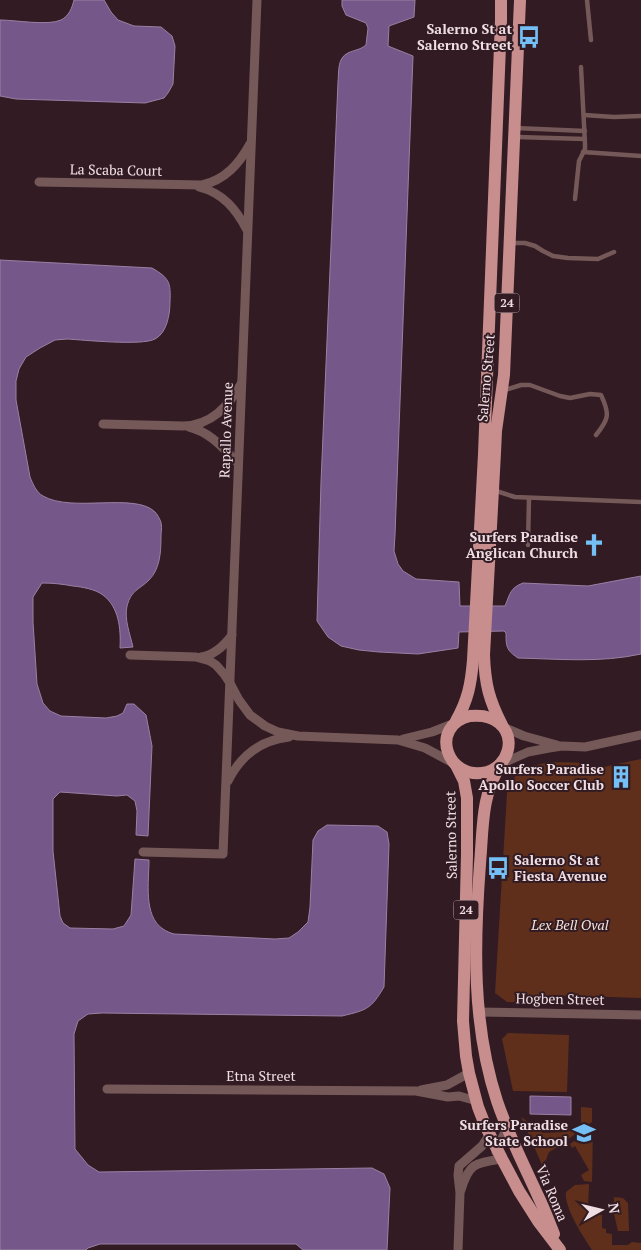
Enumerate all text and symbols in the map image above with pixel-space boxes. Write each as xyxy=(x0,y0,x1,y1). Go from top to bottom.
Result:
place label: Salerno St at Salerno Street xyxy=(417,19,512,54)
bus stop icon: Salerno St at Salerno Street xyxy=(516,24,542,50)
street label: La Scaba Court xyxy=(70,159,163,180)
road number: 24 xyxy=(494,294,520,312)
street label: Salerno Street xyxy=(472,332,499,423)
street label: Rapallo Avenue xyxy=(214,382,237,478)
place label: Surfers Paradise Anglican Church xyxy=(466,527,578,562)
church icon: Surfers Paradise Anglican Church xyxy=(581,532,607,558)
place label: Surfers Paradise Apollo Soccer Club xyxy=(478,759,604,794)
building icon: Surfers Paradise Apollo Soccer Club xyxy=(608,764,634,790)
street label: Salerno Street xyxy=(440,790,461,879)
place label: Salerno St at Fiesta Avenue xyxy=(514,850,607,885)
bus stop icon: Salerno St at Fiesta Avenue xyxy=(485,855,511,881)
road number: 24 xyxy=(454,900,478,920)
park label: Lex Bell Oval xyxy=(530,915,609,934)
street label: Hogben Street xyxy=(515,988,605,1009)
street label: Etna Street xyxy=(226,1066,297,1085)
place label: Surfers Paradise State School xyxy=(459,1115,568,1150)
school or university icon: Surfers Paradise State School xyxy=(571,1120,597,1146)
street label: Via Roma xyxy=(532,1162,573,1224)
north arrow xyxy=(576,1185,626,1235)
text: N xyxy=(604,1202,625,1215)

